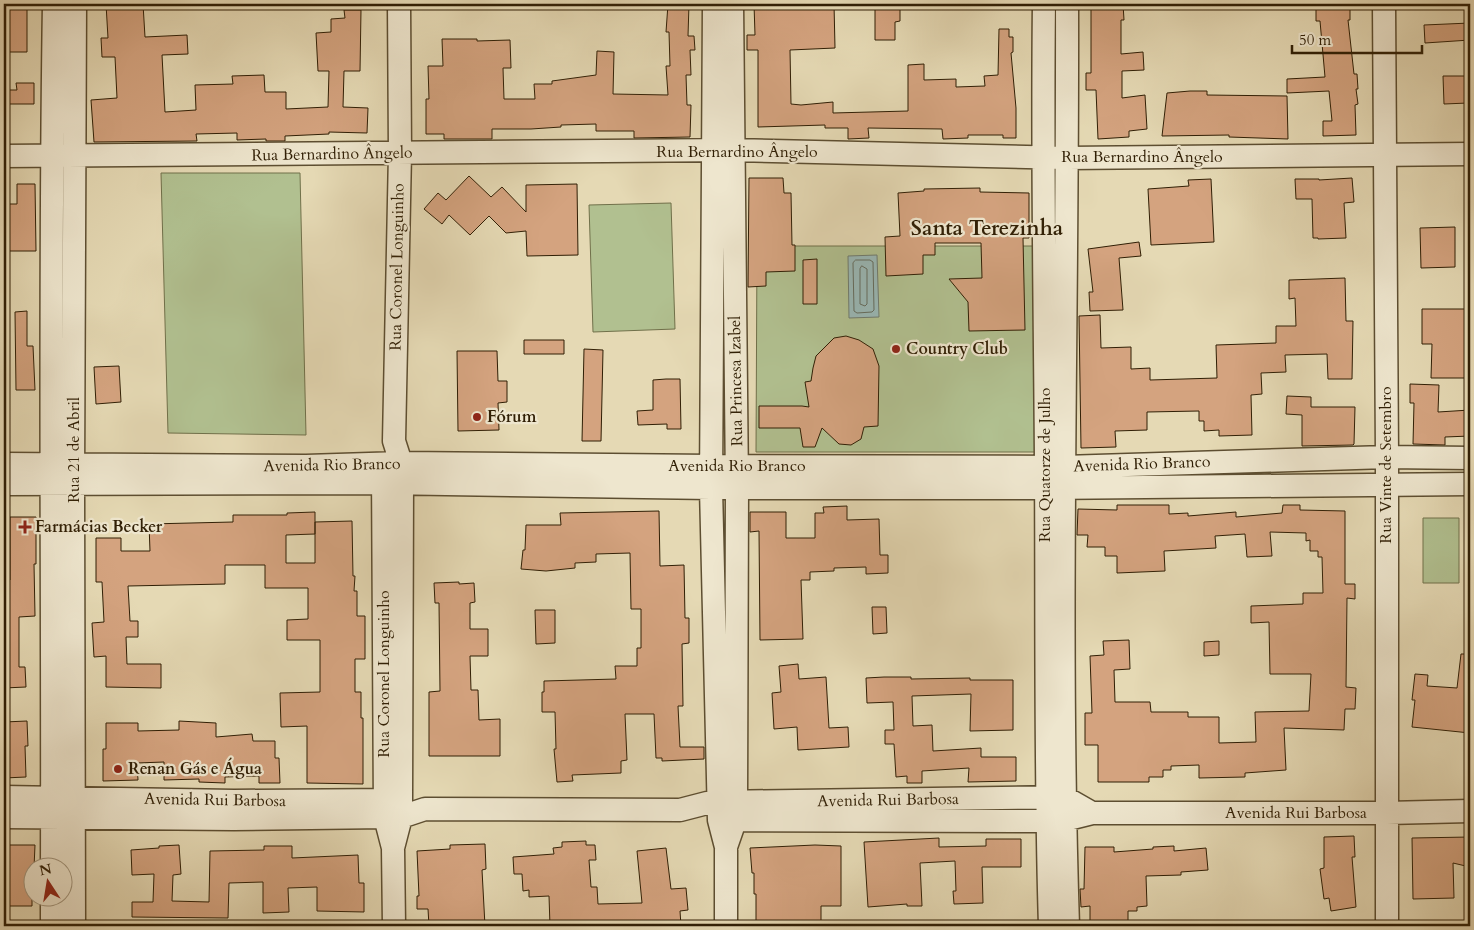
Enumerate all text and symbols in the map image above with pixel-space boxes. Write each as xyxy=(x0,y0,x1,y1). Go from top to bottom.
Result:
scale bar xyxy=(1292,22,1422,54)
text: 50 m xyxy=(1299,30,1331,50)
street label: Rua Bernardino Ângelo xyxy=(656,141,818,163)
street label: Rua Bernardino Ângelo xyxy=(251,142,413,166)
street label: Rua Bernardino Ângelo xyxy=(1061,146,1223,168)
street label: Rua Coronel Longuinho xyxy=(385,183,409,351)
district label: Santa Terezinha xyxy=(911,214,1064,243)
street label: Rua Princesa Izabel xyxy=(724,316,748,446)
place label: Country Club xyxy=(906,338,1008,360)
marker: Country Club xyxy=(890,343,902,355)
street label: Rua Vinte de Setembro xyxy=(1375,386,1397,544)
street label: Rua Quatorze de Julho xyxy=(1034,387,1056,542)
street label: Rua 21 de Abril xyxy=(63,397,85,503)
place label: Fórum xyxy=(487,406,537,428)
marker: Fórum xyxy=(471,411,483,423)
street label: Avenida Rio Branco xyxy=(1073,451,1211,477)
street label: Avenida Rio Branco xyxy=(263,453,401,477)
street label: Avenida Rio Branco xyxy=(668,455,806,477)
place label: Farmácias Becker xyxy=(35,516,163,538)
marker: Farmácias Becker xyxy=(19,521,31,533)
street label: Rua Coronel Longuinho xyxy=(373,590,395,758)
place label: Renan Gás e Água xyxy=(128,757,262,780)
marker: Renan Gás e Água xyxy=(112,763,124,775)
street label: Avenida Rui Barbosa xyxy=(144,788,286,812)
street label: Avenida Rui Barbosa xyxy=(817,788,959,812)
street label: Avenida Rui Barbosa xyxy=(1225,802,1367,824)
north arrow xyxy=(22,858,72,908)
text: N xyxy=(37,859,53,880)

